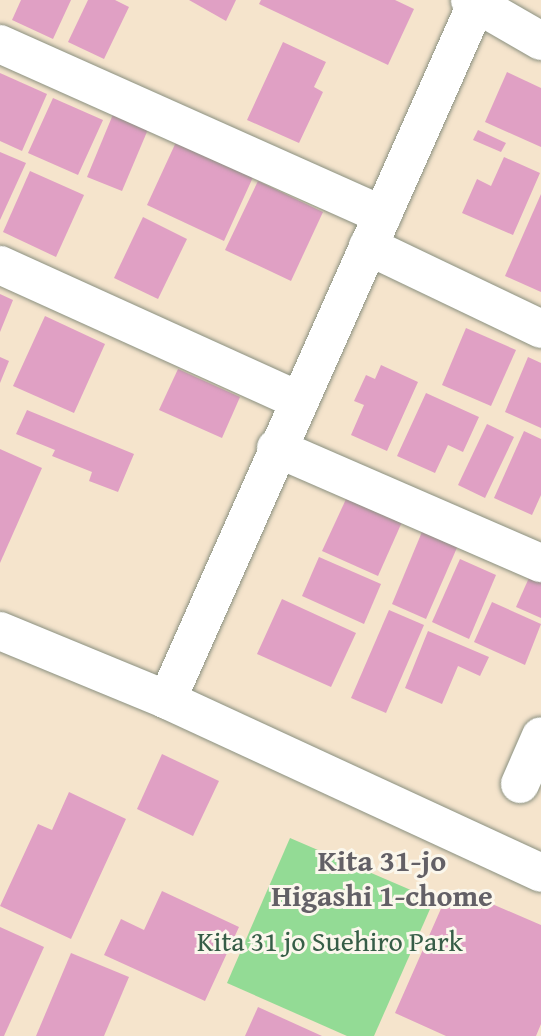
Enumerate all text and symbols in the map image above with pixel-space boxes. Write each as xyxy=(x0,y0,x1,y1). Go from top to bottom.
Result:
district label: Kita 31-jo Higashi 1-chome xyxy=(271,842,493,912)
park label: Kita 31 jo Suehiro Park xyxy=(197,924,463,958)

